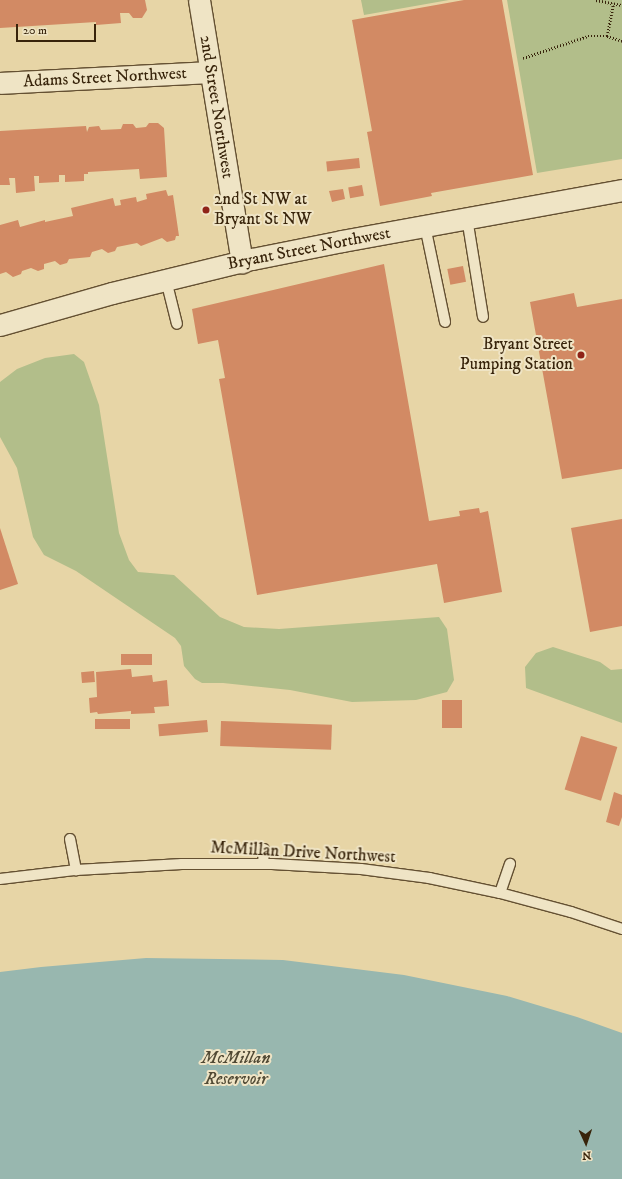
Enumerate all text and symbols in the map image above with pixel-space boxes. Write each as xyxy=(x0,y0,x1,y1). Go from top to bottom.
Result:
scale bar xyxy=(18,16,98,42)
text: 20 m xyxy=(23,23,47,38)
street label: 2nd Street Northwest xyxy=(195,34,237,180)
street label: Adams Street Northwest xyxy=(23,64,187,92)
place label: 2nd St NW at Bryant St NW xyxy=(214,190,312,230)
marker: 2nd St NW at Bryant St NW xyxy=(201,205,211,215)
street label: Bryant Street Northwest xyxy=(226,223,392,275)
place label: Bryant Street Pumping Station xyxy=(460,335,573,375)
marker: Bryant Street Pumping Station xyxy=(576,350,586,360)
street label: McMillan Drive Northwest xyxy=(210,838,396,868)
water label: McMillan Reservoir xyxy=(202,1048,270,1090)
north arrow xyxy=(566,1123,606,1163)
text: N xyxy=(582,1148,592,1162)

